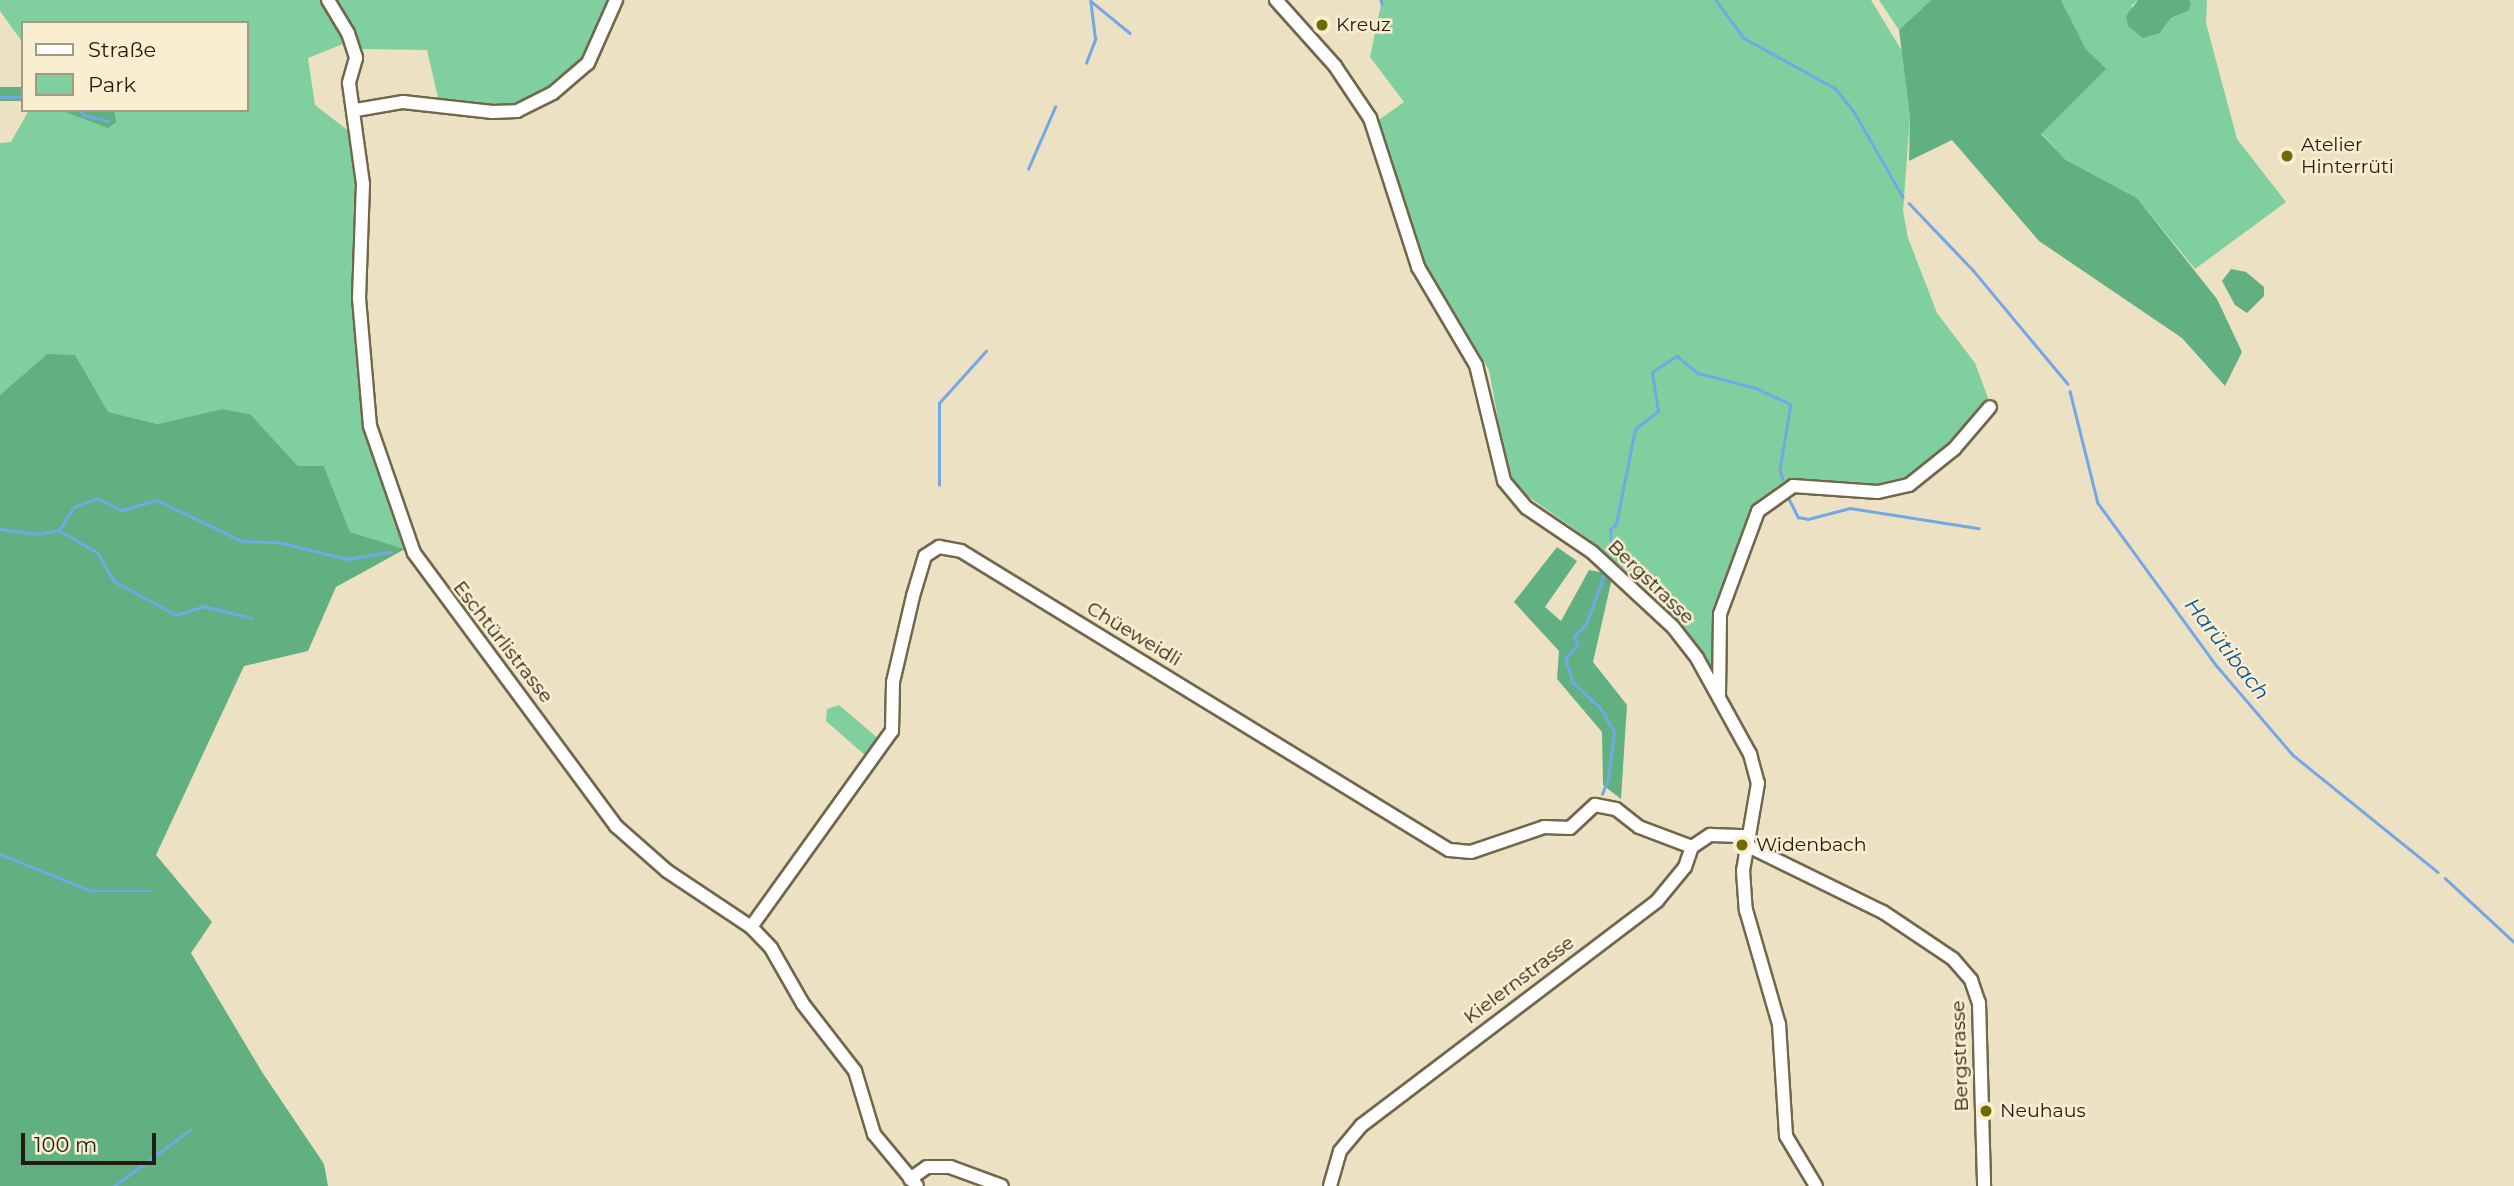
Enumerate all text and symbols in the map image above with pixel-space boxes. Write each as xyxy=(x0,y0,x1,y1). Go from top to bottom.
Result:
place label: Kreuz xyxy=(1336,14,1391,36)
marker: Kreuz xyxy=(1314,17,1330,33)
legend xyxy=(21,21,248,112)
text: Straße xyxy=(88,37,156,62)
text: Park xyxy=(88,72,136,97)
place label: Atelier Hinterrüti xyxy=(2301,134,2394,178)
marker: Atelier Hinterrüti xyxy=(2279,148,2295,164)
street label: Bergstrasse xyxy=(1603,535,1699,629)
street label: Eschtürlistrasse xyxy=(448,576,558,708)
water label: Harütibach xyxy=(2179,593,2275,705)
street label: Chüeweidli xyxy=(1082,597,1186,671)
place label: Widenbach xyxy=(1756,834,1867,856)
marker: Widenbach xyxy=(1734,837,1750,853)
street label: Kielernstrasse xyxy=(1459,931,1579,1029)
street label: Bergstrasse xyxy=(1947,1000,1973,1112)
place label: Neuhaus xyxy=(2000,1100,2086,1122)
marker: Neuhaus xyxy=(1978,1103,1994,1119)
scale bar xyxy=(24,1120,159,1164)
text: 100 m xyxy=(34,1132,97,1157)

